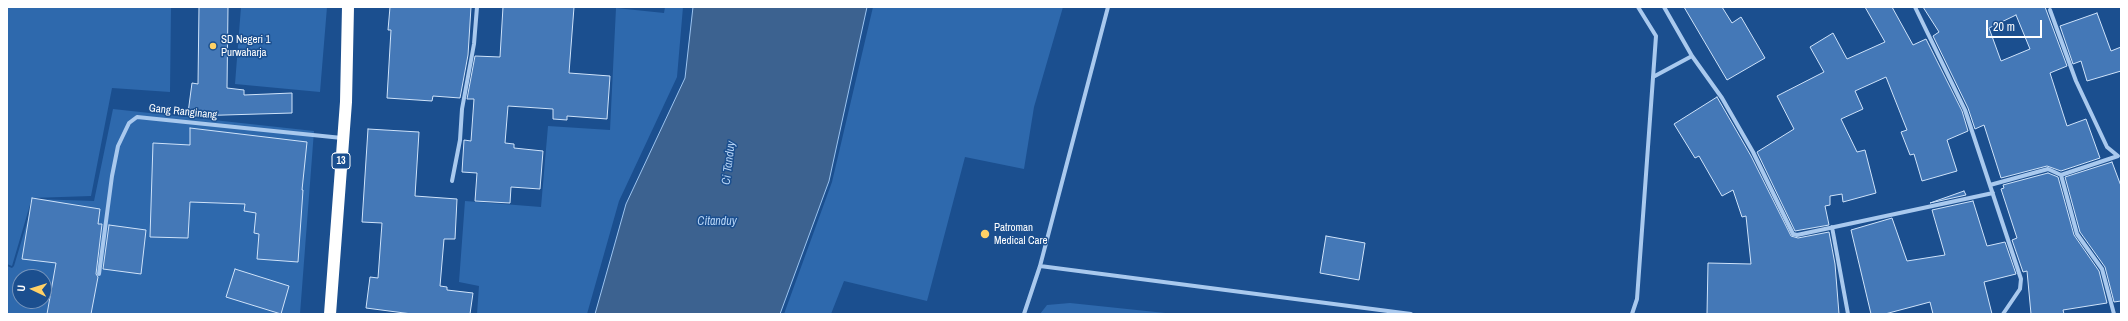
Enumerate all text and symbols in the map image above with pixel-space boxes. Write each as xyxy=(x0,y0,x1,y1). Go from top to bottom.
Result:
scale bar xyxy=(1988,12,2044,38)
text: 20 m xyxy=(1993,19,2015,35)
place label: SD Negeri 1 Purwaharja xyxy=(221,33,271,59)
marker: SD Negeri 1 Purwaharja xyxy=(208,41,218,51)
street label: Gang Ranginang xyxy=(148,102,218,122)
water label: Ci Tanduy xyxy=(719,140,739,186)
road number: 13 xyxy=(332,153,350,169)
water label: Citanduy xyxy=(697,215,737,229)
place label: Patroman Medical Care xyxy=(994,221,1048,247)
marker: Patroman Medical Care xyxy=(979,228,991,240)
north arrow xyxy=(12,269,52,309)
text: U xyxy=(14,285,28,292)

